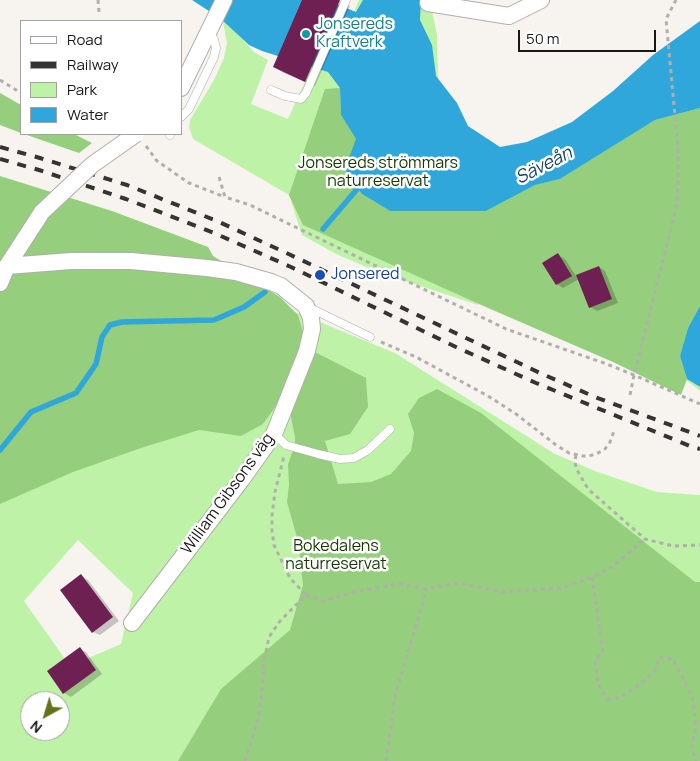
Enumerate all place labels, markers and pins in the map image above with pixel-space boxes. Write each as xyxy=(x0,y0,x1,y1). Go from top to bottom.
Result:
place label: Jonsereds Kraftverk xyxy=(316,15,393,53)
marker: Jonsereds Kraftverk xyxy=(300,28,312,40)
place label: Jonsered xyxy=(331,265,400,285)
marker: Jonsered xyxy=(313,268,327,282)

